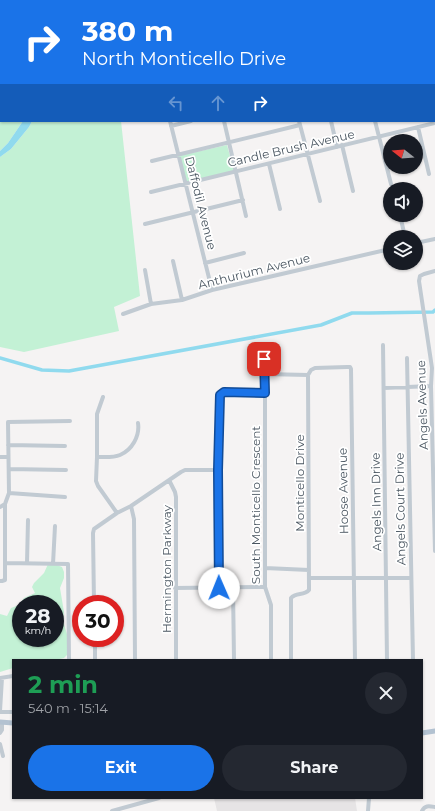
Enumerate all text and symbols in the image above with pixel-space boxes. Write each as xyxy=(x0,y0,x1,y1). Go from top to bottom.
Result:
text: 380 m xyxy=(82,14,173,48)
icon: right xyxy=(16,16,68,68)
text: North Monticello Drive xyxy=(82,48,286,70)
icon: left xyxy=(165,92,187,114)
icon: ahead xyxy=(207,92,229,114)
icon: right xyxy=(249,92,271,114)
street label: Candle Brush Avenue xyxy=(226,126,356,170)
north arrow xyxy=(383,134,423,174)
map controls xyxy=(383,134,423,270)
street label: Daffodil Avenue xyxy=(182,155,220,251)
button: sound xyxy=(383,182,423,222)
button: layers xyxy=(383,230,423,270)
street label: Anthurium Avenue xyxy=(196,250,312,292)
pin xyxy=(247,342,281,376)
icon: arrive xyxy=(253,348,275,370)
street label: Angels Avenue xyxy=(413,360,431,450)
street label: South Monticello Crescent xyxy=(248,426,263,584)
street label: Monticello Drive xyxy=(292,434,307,532)
street label: Hoose Avenue xyxy=(335,448,351,534)
street label: Angels Inn Drive xyxy=(368,452,384,552)
street label: Angels Court Drive xyxy=(392,453,408,565)
street label: Hermington Parkway xyxy=(159,504,174,633)
position arrow xyxy=(198,567,240,609)
speed limit sign: 30 xyxy=(72,595,124,647)
text: 28 xyxy=(26,604,51,628)
text: km/h xyxy=(25,624,51,637)
text: 2 min xyxy=(28,670,98,699)
button: close xyxy=(365,672,407,714)
text: 540 m · 15:14 xyxy=(28,700,108,716)
button: Exit xyxy=(28,745,214,791)
button: Share xyxy=(222,745,407,791)

